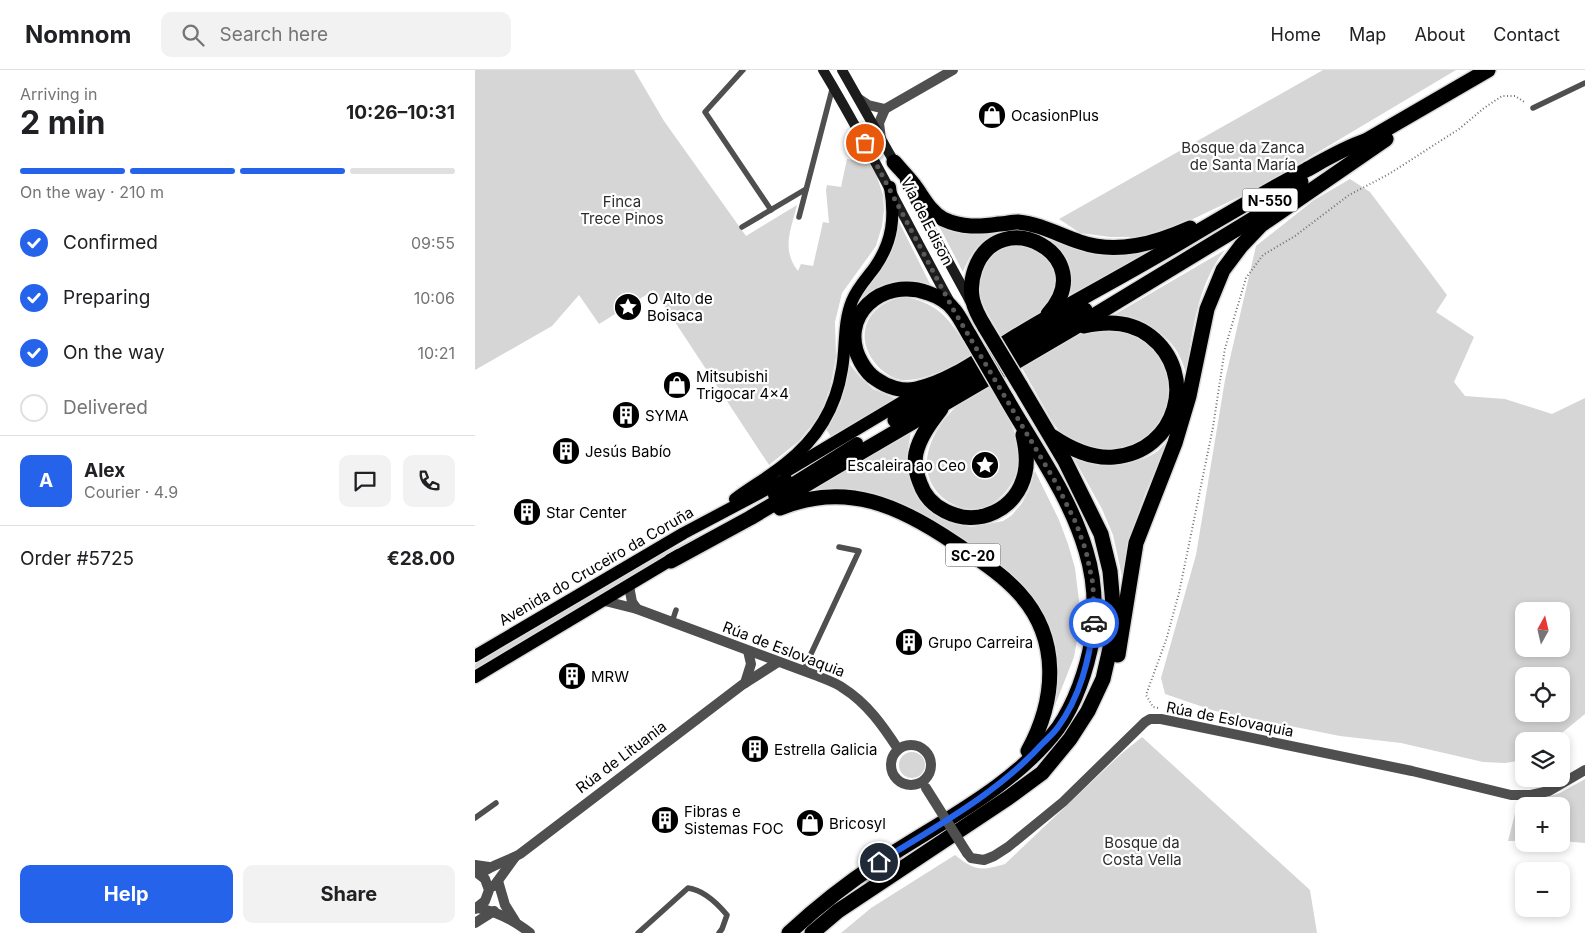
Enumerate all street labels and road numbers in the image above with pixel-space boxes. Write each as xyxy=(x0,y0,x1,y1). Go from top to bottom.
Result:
street label: Vía de Edison xyxy=(897,174,957,268)
road number: N-550 xyxy=(1243,188,1297,212)
street label: Avenida do Cruceiro da Coruña xyxy=(495,502,697,630)
road number: SC-20 xyxy=(945,544,1001,566)
street label: Rúa de Eslovaquia xyxy=(720,617,848,681)
street label: Rúa de Eslovaquia xyxy=(1165,697,1295,741)
street label: Rúa de Lituania xyxy=(572,717,670,797)

